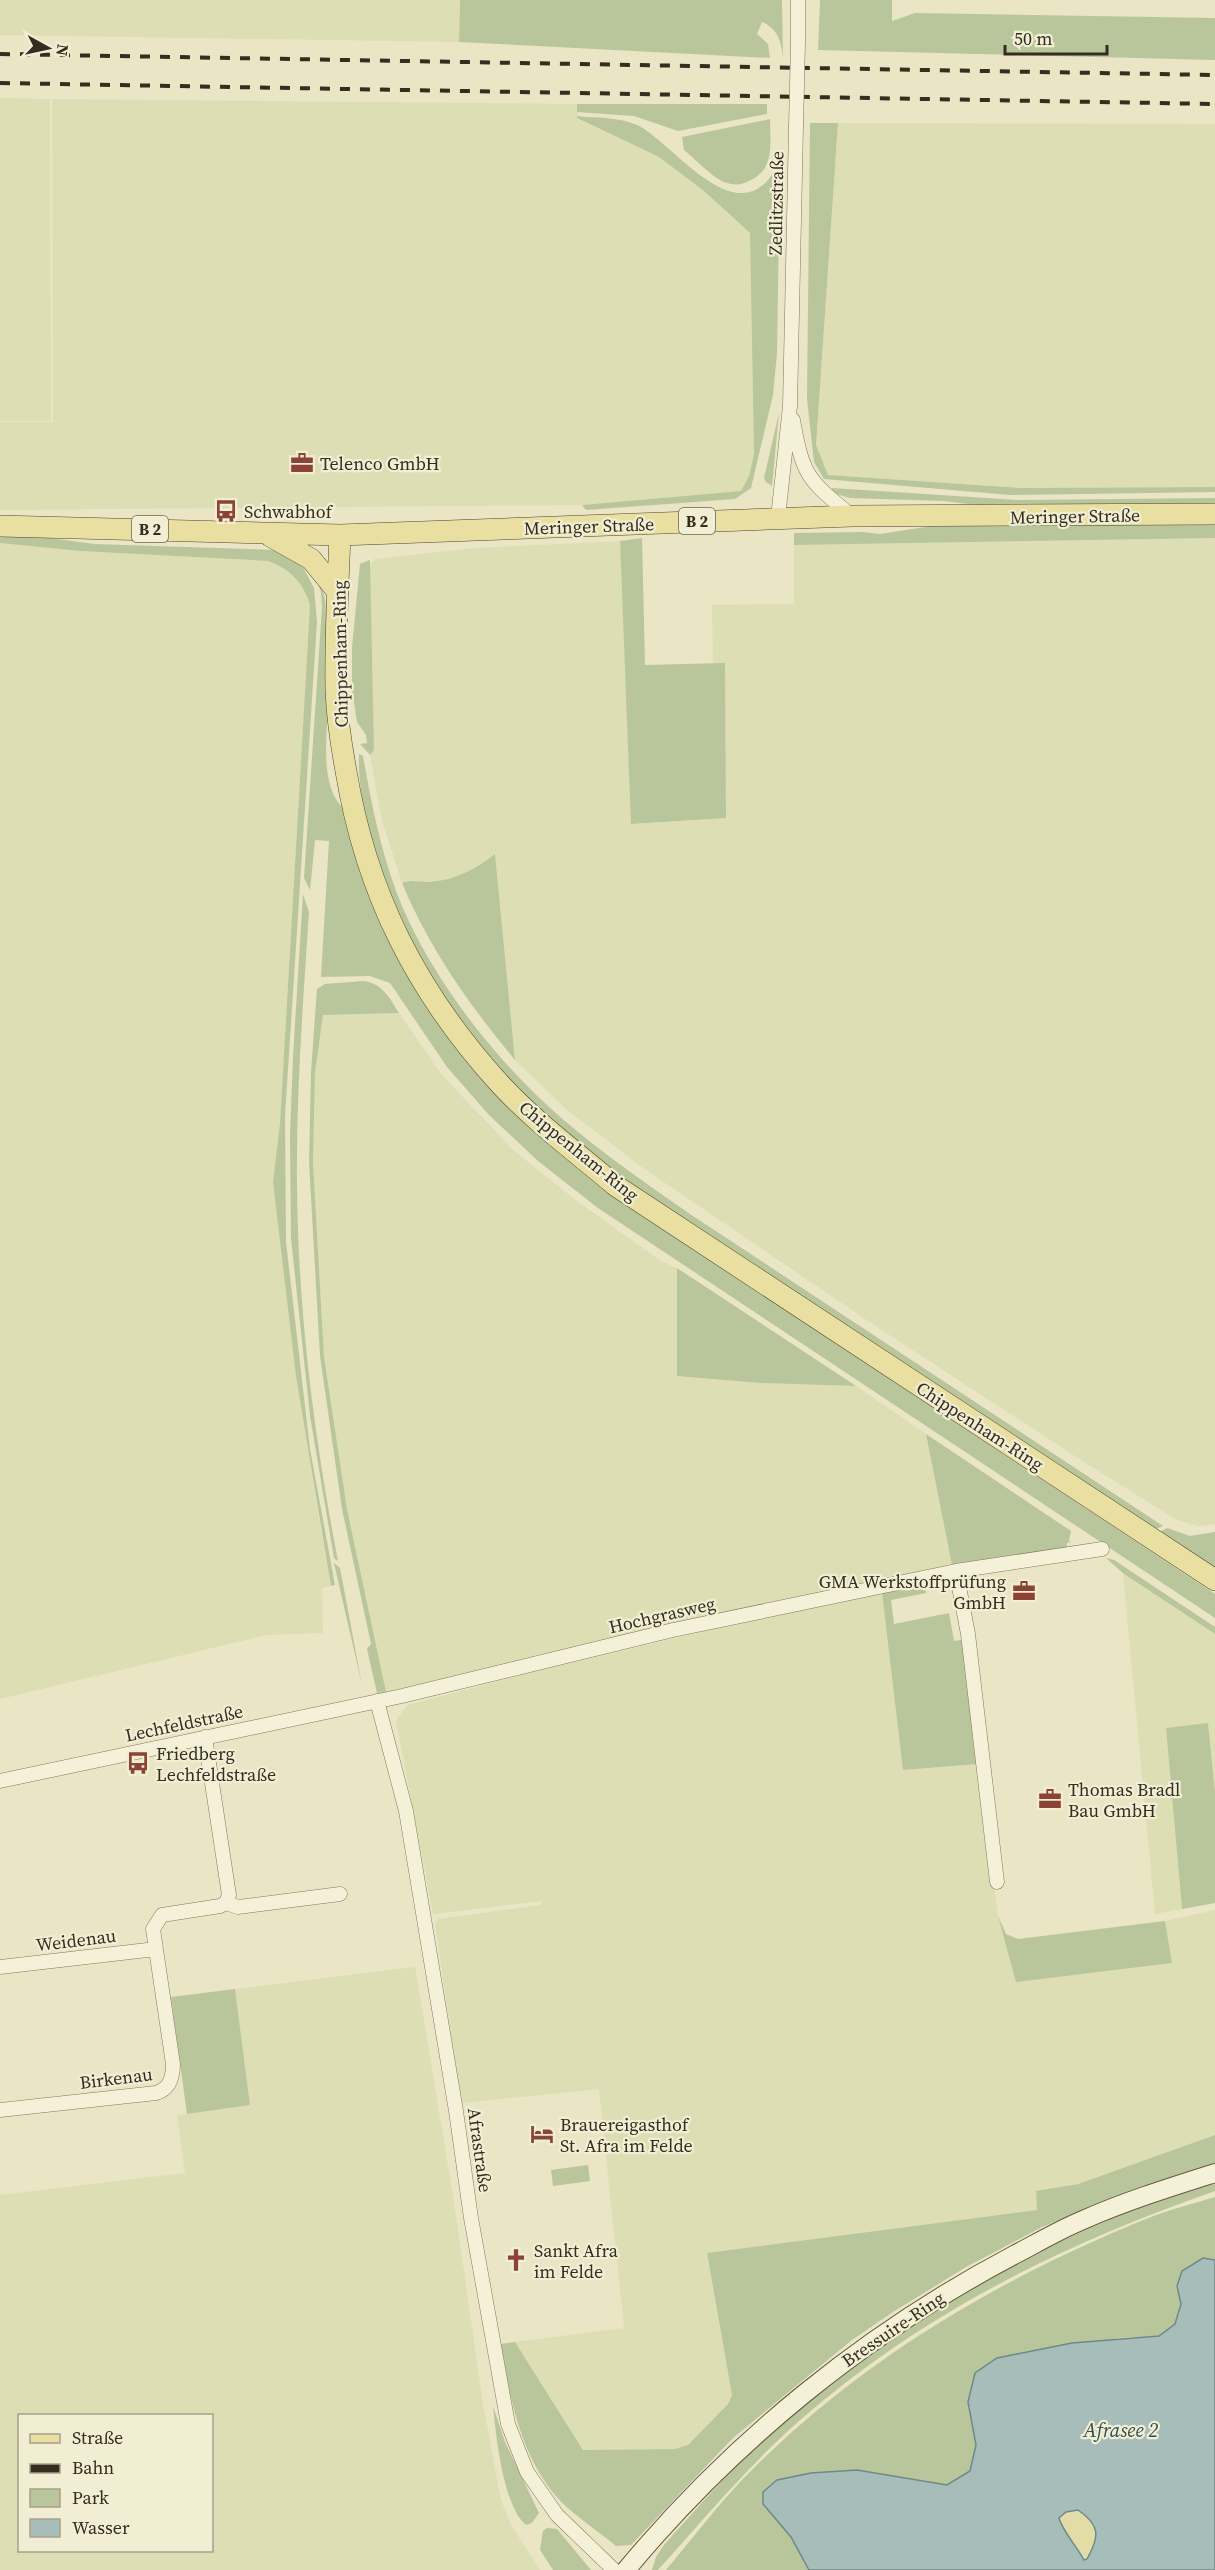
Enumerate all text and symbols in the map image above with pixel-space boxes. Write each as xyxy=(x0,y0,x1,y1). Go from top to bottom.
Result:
north arrow xyxy=(18,18,78,78)
scale bar xyxy=(1005,18,1107,56)
text: 50 m xyxy=(1014,26,1052,51)
text: N xyxy=(51,43,75,58)
street label: Zedlitzstraße xyxy=(763,151,789,255)
office icon: Telenco GmbH xyxy=(289,450,315,476)
place label: Telenco GmbH xyxy=(320,451,440,476)
bus stop icon: Schwabhof xyxy=(213,498,239,524)
place label: Schwabhof xyxy=(244,499,334,524)
street label: Meringer Straße xyxy=(1010,502,1140,530)
road number: B 2 xyxy=(679,508,715,534)
street label: Meringer Straße xyxy=(523,511,655,541)
road number: B 2 xyxy=(132,516,168,542)
street label: Chippenham-Ring xyxy=(326,580,354,728)
street label: Chippenham-Ring xyxy=(514,1095,644,1207)
street label: Chippenham-Ring xyxy=(911,1375,1049,1477)
place label: GMA Werkstoffprüfung GmbH xyxy=(819,1569,1006,1615)
office icon: GMA Werkstoffprüfung GmbH xyxy=(1011,1578,1037,1604)
street label: Hochgrasweg xyxy=(606,1591,718,1639)
street label: Lechfeldstraße xyxy=(123,1698,245,1748)
place label: Friedberg Lechfeldstraße xyxy=(156,1741,276,1787)
bus stop icon: Friedberg Lechfeldstraße xyxy=(125,1750,151,1776)
place label: Thomas Bradl Bau GmbH xyxy=(1068,1777,1180,1823)
office icon: Thomas Bradl Bau GmbH xyxy=(1037,1786,1063,1812)
street label: Weidenau xyxy=(35,1923,117,1957)
street label: Birkenau xyxy=(78,2061,154,2095)
street label: Afrastraße xyxy=(462,2106,498,2194)
place label: Brauereigasthof St. Afra im Felde xyxy=(560,2112,693,2158)
hotel icon: Brauereigasthof St. Afra im Felde xyxy=(529,2121,555,2147)
place label: Sankt Afra im Felde xyxy=(534,2238,619,2284)
church icon: Sankt Afra im Felde xyxy=(503,2247,529,2273)
street label: Bressuire-Ring xyxy=(837,2285,949,2373)
legend xyxy=(18,2414,213,2552)
water label: Afrasee 2 xyxy=(1082,2416,1159,2444)
text: Straße xyxy=(72,2425,123,2450)
text: Bahn xyxy=(72,2455,114,2480)
text: Park xyxy=(72,2485,109,2510)
text: Wasser xyxy=(72,2515,130,2540)

